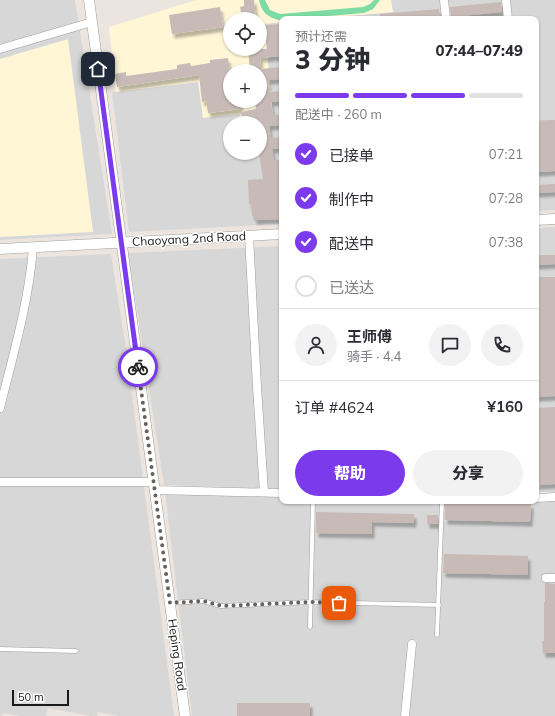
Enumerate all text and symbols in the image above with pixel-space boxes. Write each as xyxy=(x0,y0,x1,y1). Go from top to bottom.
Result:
map controls xyxy=(223,12,267,160)
button: locate xyxy=(223,12,267,56)
text: 预计还需 xyxy=(295,28,347,44)
text: 07:44–07:49 xyxy=(436,41,523,60)
text: 3 分钟 xyxy=(295,43,370,76)
pin xyxy=(81,52,115,86)
icon: home xyxy=(87,58,109,80)
button: + xyxy=(223,64,267,108)
text: 配送中 · 260 m xyxy=(295,106,382,122)
button: − xyxy=(223,116,267,160)
icon: check xyxy=(295,143,317,165)
text: 已接单 xyxy=(329,146,374,165)
text: 07:21 xyxy=(489,146,523,162)
icon: check xyxy=(295,187,317,209)
text: 制作中 xyxy=(329,190,374,209)
text: 07:28 xyxy=(489,190,523,206)
street label: Chaoyang 2nd Road xyxy=(132,228,246,249)
icon: check xyxy=(295,231,317,253)
text: 配送中 xyxy=(329,234,374,253)
text: 07:38 xyxy=(489,234,523,250)
text: 已送达 xyxy=(329,278,374,297)
button: person xyxy=(295,324,337,366)
button: chat xyxy=(429,324,471,366)
button: phone xyxy=(481,324,523,366)
text: 王师傅 xyxy=(347,327,392,346)
courier xyxy=(118,347,158,387)
text: 骑手 · 4.4 xyxy=(347,348,401,364)
icon: bike xyxy=(127,356,149,378)
text: ¥160 xyxy=(487,397,523,416)
text: 订单 #4624 xyxy=(295,398,374,417)
button: 帮助 xyxy=(295,450,405,496)
button: 分享 xyxy=(413,450,523,496)
pin xyxy=(322,586,356,620)
icon: bag xyxy=(328,592,350,614)
street label: Heping Road xyxy=(165,618,190,692)
scale bar xyxy=(12,688,69,707)
text: 50 m xyxy=(18,690,44,704)

